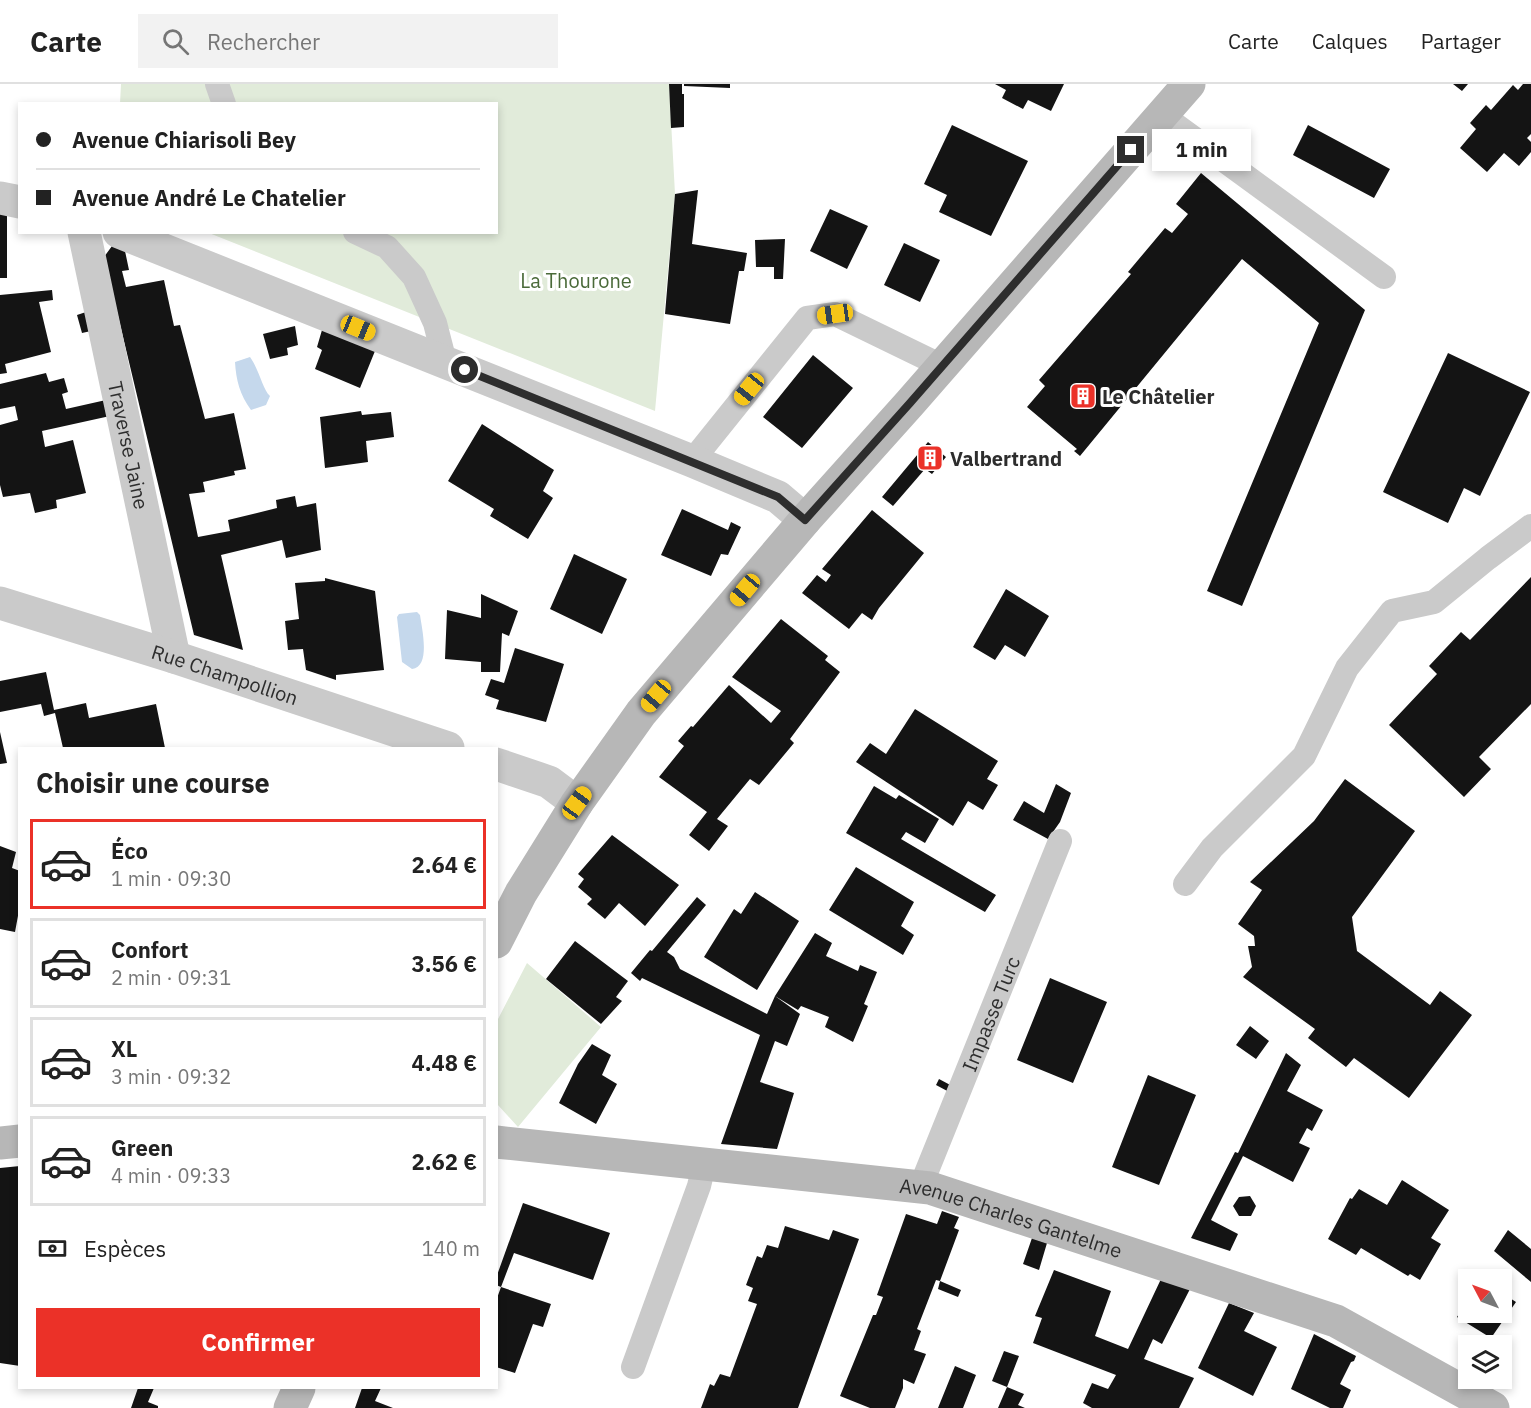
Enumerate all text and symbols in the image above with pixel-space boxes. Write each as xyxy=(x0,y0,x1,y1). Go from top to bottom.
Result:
search box xyxy=(138,14,558,68)
text: Carte xyxy=(30,23,102,60)
icon: search xyxy=(159,25,192,58)
text: Rechercher xyxy=(207,27,320,56)
text: Carte xyxy=(1228,27,1279,55)
text: Calques xyxy=(1312,27,1388,55)
text: Partager xyxy=(1421,27,1501,55)
text: Avenue Chiarisoli Bey xyxy=(72,125,296,154)
callout: 1 min xyxy=(1152,129,1251,171)
route end xyxy=(1117,136,1144,163)
text: 1 min xyxy=(1175,136,1228,163)
text: Avenue André Le Chatelier xyxy=(72,183,346,212)
park label: La Thourone xyxy=(520,267,632,294)
car xyxy=(816,303,854,325)
car xyxy=(338,313,378,343)
route start xyxy=(451,356,478,383)
car xyxy=(731,369,767,409)
street label: Traverse Jaine xyxy=(102,379,156,512)
building icon: Le Châtelier xyxy=(1068,381,1098,411)
place label: Le Châtelier xyxy=(1102,383,1214,410)
building icon: Valbertrand xyxy=(915,443,945,473)
place label: Valbertrand xyxy=(950,445,1062,472)
car xyxy=(727,570,763,610)
street label: Rue Champollion xyxy=(148,637,302,711)
car xyxy=(638,676,674,716)
text: Choisir une course xyxy=(36,765,270,800)
car xyxy=(559,783,595,823)
text: Éco xyxy=(111,836,148,865)
icon: car xyxy=(39,837,93,891)
text: 2.64 € xyxy=(412,850,477,879)
text: 1 min · 09:30 xyxy=(111,865,231,892)
text: Confort xyxy=(111,935,189,964)
icon: car xyxy=(39,936,93,990)
text: 3.56 € xyxy=(412,949,477,978)
street label: Impasse Turc xyxy=(955,952,1026,1075)
text: 2 min · 09:31 xyxy=(111,964,231,991)
text: XL xyxy=(111,1034,137,1063)
icon: car xyxy=(39,1035,93,1089)
text: 4.48 € xyxy=(412,1048,477,1077)
text: 3 min · 09:32 xyxy=(111,1063,231,1090)
text: Green xyxy=(111,1133,173,1162)
icon: car xyxy=(39,1134,93,1188)
text: 2.62 € xyxy=(412,1147,477,1176)
text: 4 min · 09:33 xyxy=(111,1162,231,1189)
street label: Avenue Charles Gantelme xyxy=(898,1171,1126,1264)
icon: cash xyxy=(36,1232,69,1265)
text: Espèces xyxy=(84,1234,166,1263)
text: 140 m xyxy=(422,1235,480,1262)
north arrow xyxy=(1458,1269,1512,1323)
map controls xyxy=(1458,1269,1512,1389)
button: Confirmer xyxy=(36,1308,480,1377)
button: layers xyxy=(1458,1335,1512,1389)

